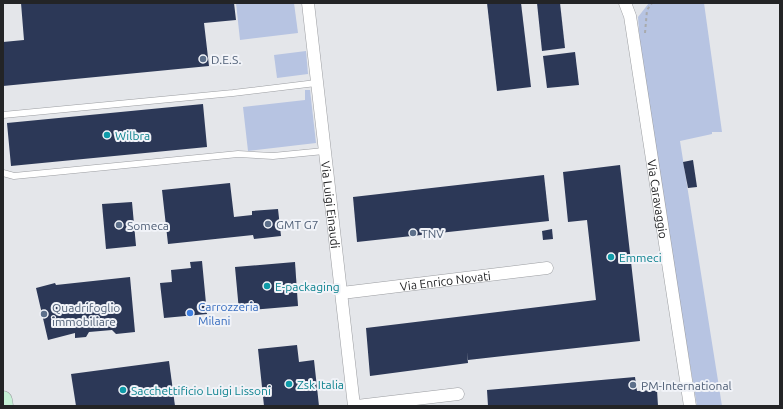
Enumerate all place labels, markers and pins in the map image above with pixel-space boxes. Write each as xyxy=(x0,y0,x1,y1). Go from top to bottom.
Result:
place label: D.E.S. xyxy=(211,53,242,66)
marker: D.E.S. xyxy=(198,54,208,64)
place label: Wilbra xyxy=(115,129,150,142)
marker: Wilbra xyxy=(102,130,112,140)
place label: GMT G7 xyxy=(276,218,319,231)
place label: Someca xyxy=(127,219,169,232)
marker: GMT G7 xyxy=(263,219,273,229)
marker: Someca xyxy=(114,220,124,230)
place label: TNV xyxy=(421,227,444,240)
marker: TNV xyxy=(408,228,418,238)
place label: Emmeci xyxy=(619,251,662,264)
marker: Emmeci xyxy=(606,252,616,262)
place label: E-packaging xyxy=(275,280,340,293)
marker: E-packaging xyxy=(262,281,272,291)
place label: Carrozzeria Milani xyxy=(198,300,259,327)
place label: Quadrifoglio immobiliare xyxy=(52,301,120,328)
marker: Carrozzeria Milani xyxy=(185,308,195,318)
marker: Quadrifoglio immobiliare xyxy=(39,309,49,319)
place label: Zsk Italia xyxy=(297,378,344,391)
marker: Zsk Italia xyxy=(284,379,294,389)
place label: PM-International xyxy=(641,379,732,392)
marker: PM-International xyxy=(628,380,638,390)
place label: Sacchettificio Luigi Lissoni xyxy=(131,384,271,397)
marker: Sacchettificio Luigi Lissoni xyxy=(118,385,128,395)

